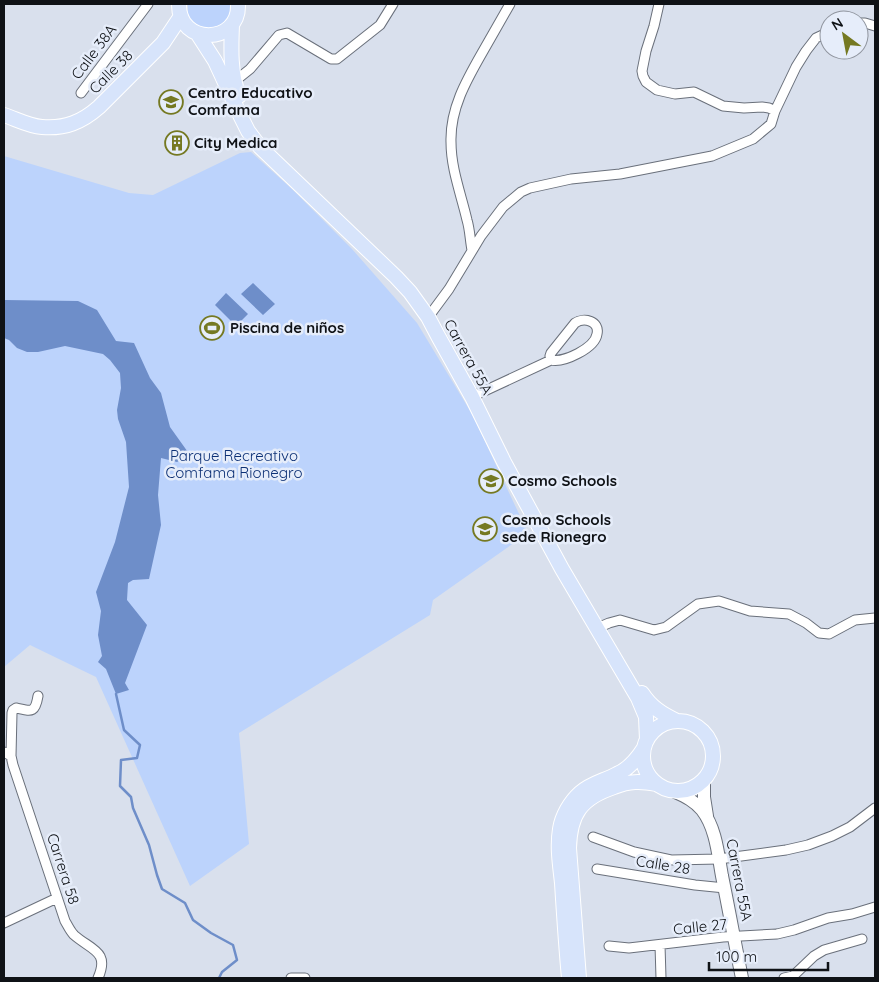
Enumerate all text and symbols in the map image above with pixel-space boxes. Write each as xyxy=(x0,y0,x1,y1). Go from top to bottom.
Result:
north arrow xyxy=(819,10,869,60)
text: N xyxy=(828,14,846,34)
street label: Calle 38A xyxy=(68,21,120,83)
street label: Calle 38 xyxy=(85,46,137,98)
place label: Centro Educativo Comfama xyxy=(188,83,313,119)
school or university icon: Centro Educativo Comfama xyxy=(158,89,184,115)
building icon: City Medica xyxy=(164,130,190,156)
place label: City Medica xyxy=(194,133,277,152)
sports icon: Piscina de niños xyxy=(199,315,225,341)
street label: Carrera 55A xyxy=(440,316,497,398)
place label: Piscina de niños xyxy=(230,318,344,337)
park label: Parque Recreativo Comfama Rionegro xyxy=(165,446,303,482)
school or university icon: Cosmo Schools xyxy=(478,468,504,494)
place label: Cosmo Schools xyxy=(508,471,617,490)
place label: Cosmo Schools sede Rionegro xyxy=(502,510,611,546)
school or university icon: Cosmo Schools sede Rionegro xyxy=(472,516,498,542)
street label: Carrera 58 xyxy=(43,831,84,907)
street label: Carrera 55A xyxy=(722,837,757,923)
street label: Calle 28 xyxy=(635,851,692,878)
street label: Calle 27 xyxy=(672,914,728,939)
scale bar xyxy=(709,940,828,972)
text: 100 m xyxy=(716,947,757,966)

